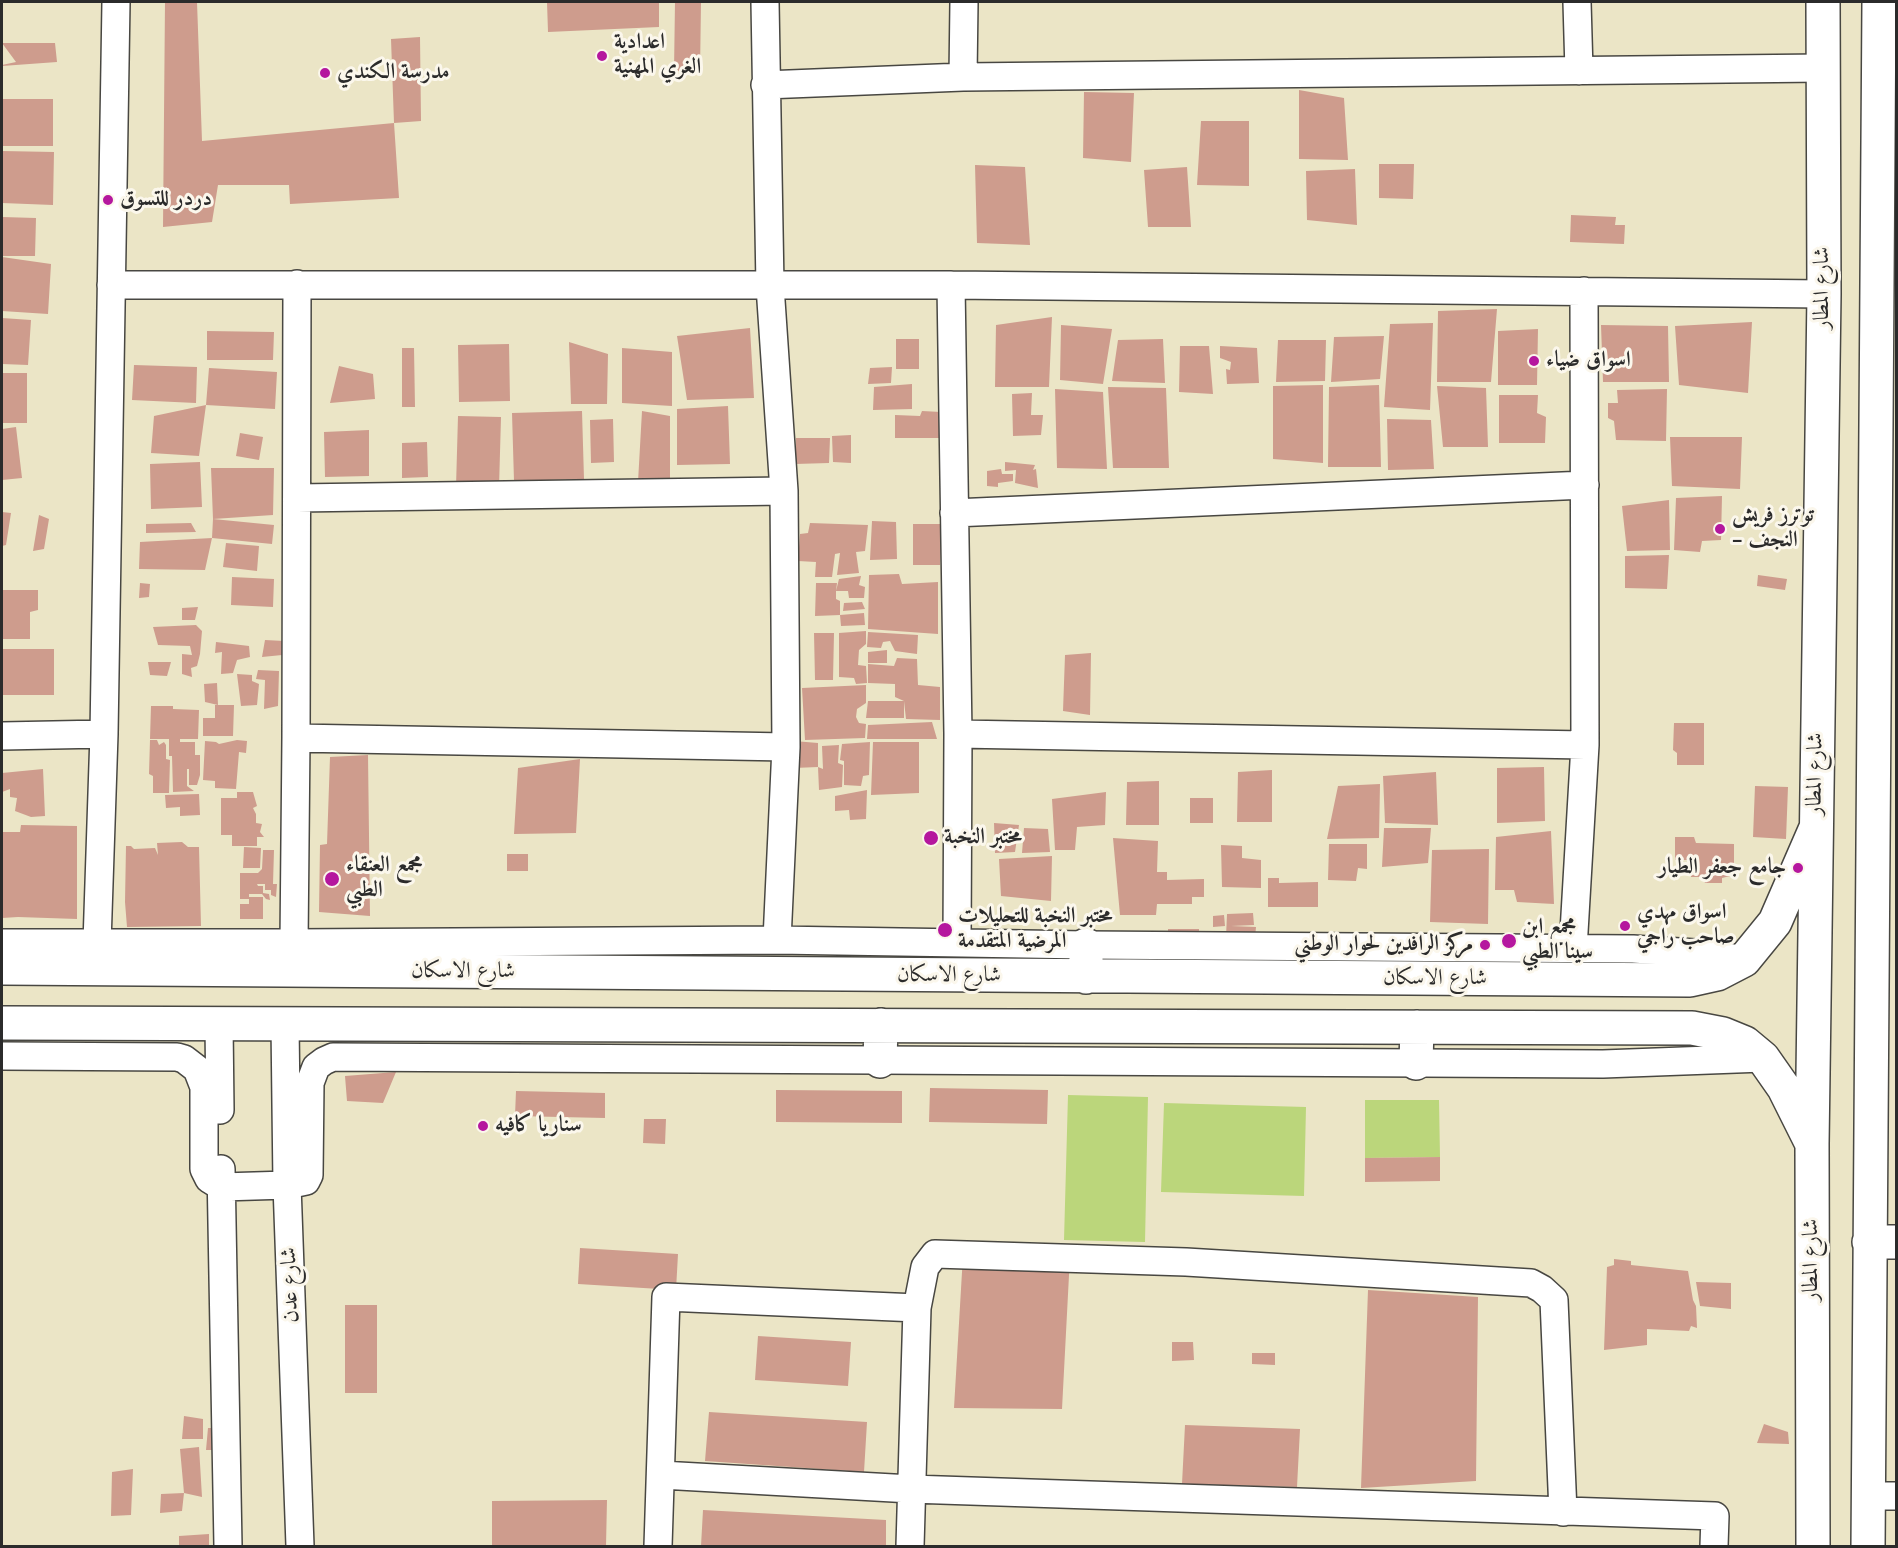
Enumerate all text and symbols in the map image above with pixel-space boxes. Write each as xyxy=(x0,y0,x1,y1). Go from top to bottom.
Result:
place label: اعدادية الغري المهنية xyxy=(614,30,701,82)
marker: اعدادية الغري المهنية xyxy=(595,49,609,63)
place label: مدرسة الكندي xyxy=(337,60,450,86)
marker: مدرسة الكندي xyxy=(318,66,332,80)
place label: دردر للتسوق xyxy=(120,187,212,213)
marker: دردر للتسوق xyxy=(101,193,115,207)
street label: شارع المطار xyxy=(1810,247,1836,329)
place label: اسواق ضياء xyxy=(1546,348,1631,374)
marker: اسواق ضياء xyxy=(1527,354,1541,368)
place label: توترز فريش - النجف xyxy=(1732,503,1814,554)
marker: توترز فريش - النجف xyxy=(1713,522,1727,536)
street label: شارع المطار xyxy=(1802,732,1830,816)
place label: مختبر النخبة xyxy=(944,825,1022,851)
marker: مختبر النخبة xyxy=(922,829,940,847)
place label: مجمع العنقاء الطبي xyxy=(346,853,423,904)
place label: جامع جعفر الطيار xyxy=(1658,855,1786,881)
marker: جامع جعفر الطيار xyxy=(1791,861,1805,875)
marker: مجمع العنقاء الطبي xyxy=(323,870,341,888)
place label: اسواق مهدي صاحب راجي xyxy=(1637,900,1735,951)
place label: مختبر النخبة للتحليلات المرضية المتقدمة xyxy=(958,904,1112,956)
place label: مجمع ابن سينا الطبي xyxy=(1522,915,1593,966)
marker: اسواق مهدي صاحب راجي xyxy=(1618,919,1632,933)
marker: مختبر النخبة للتحليلات المرضية المتقدمة xyxy=(936,921,954,939)
place label: مركز الرافدين لحوار الوطني xyxy=(1294,932,1473,958)
marker: مجمع ابن سينا الطبي xyxy=(1500,932,1518,950)
marker: مركز الرافدين لحوار الوطني xyxy=(1478,938,1492,952)
street label: شارع الاسكان xyxy=(411,959,515,985)
street label: شارع الاسكان xyxy=(897,963,1001,989)
street label: شارع الاسكان xyxy=(1383,966,1487,992)
place label: سناريا كافيه xyxy=(495,1113,582,1139)
marker: سناريا كافيه xyxy=(476,1119,490,1133)
street label: شارع المطار xyxy=(1799,1219,1825,1301)
street label: شارع عدن xyxy=(276,1247,306,1323)

